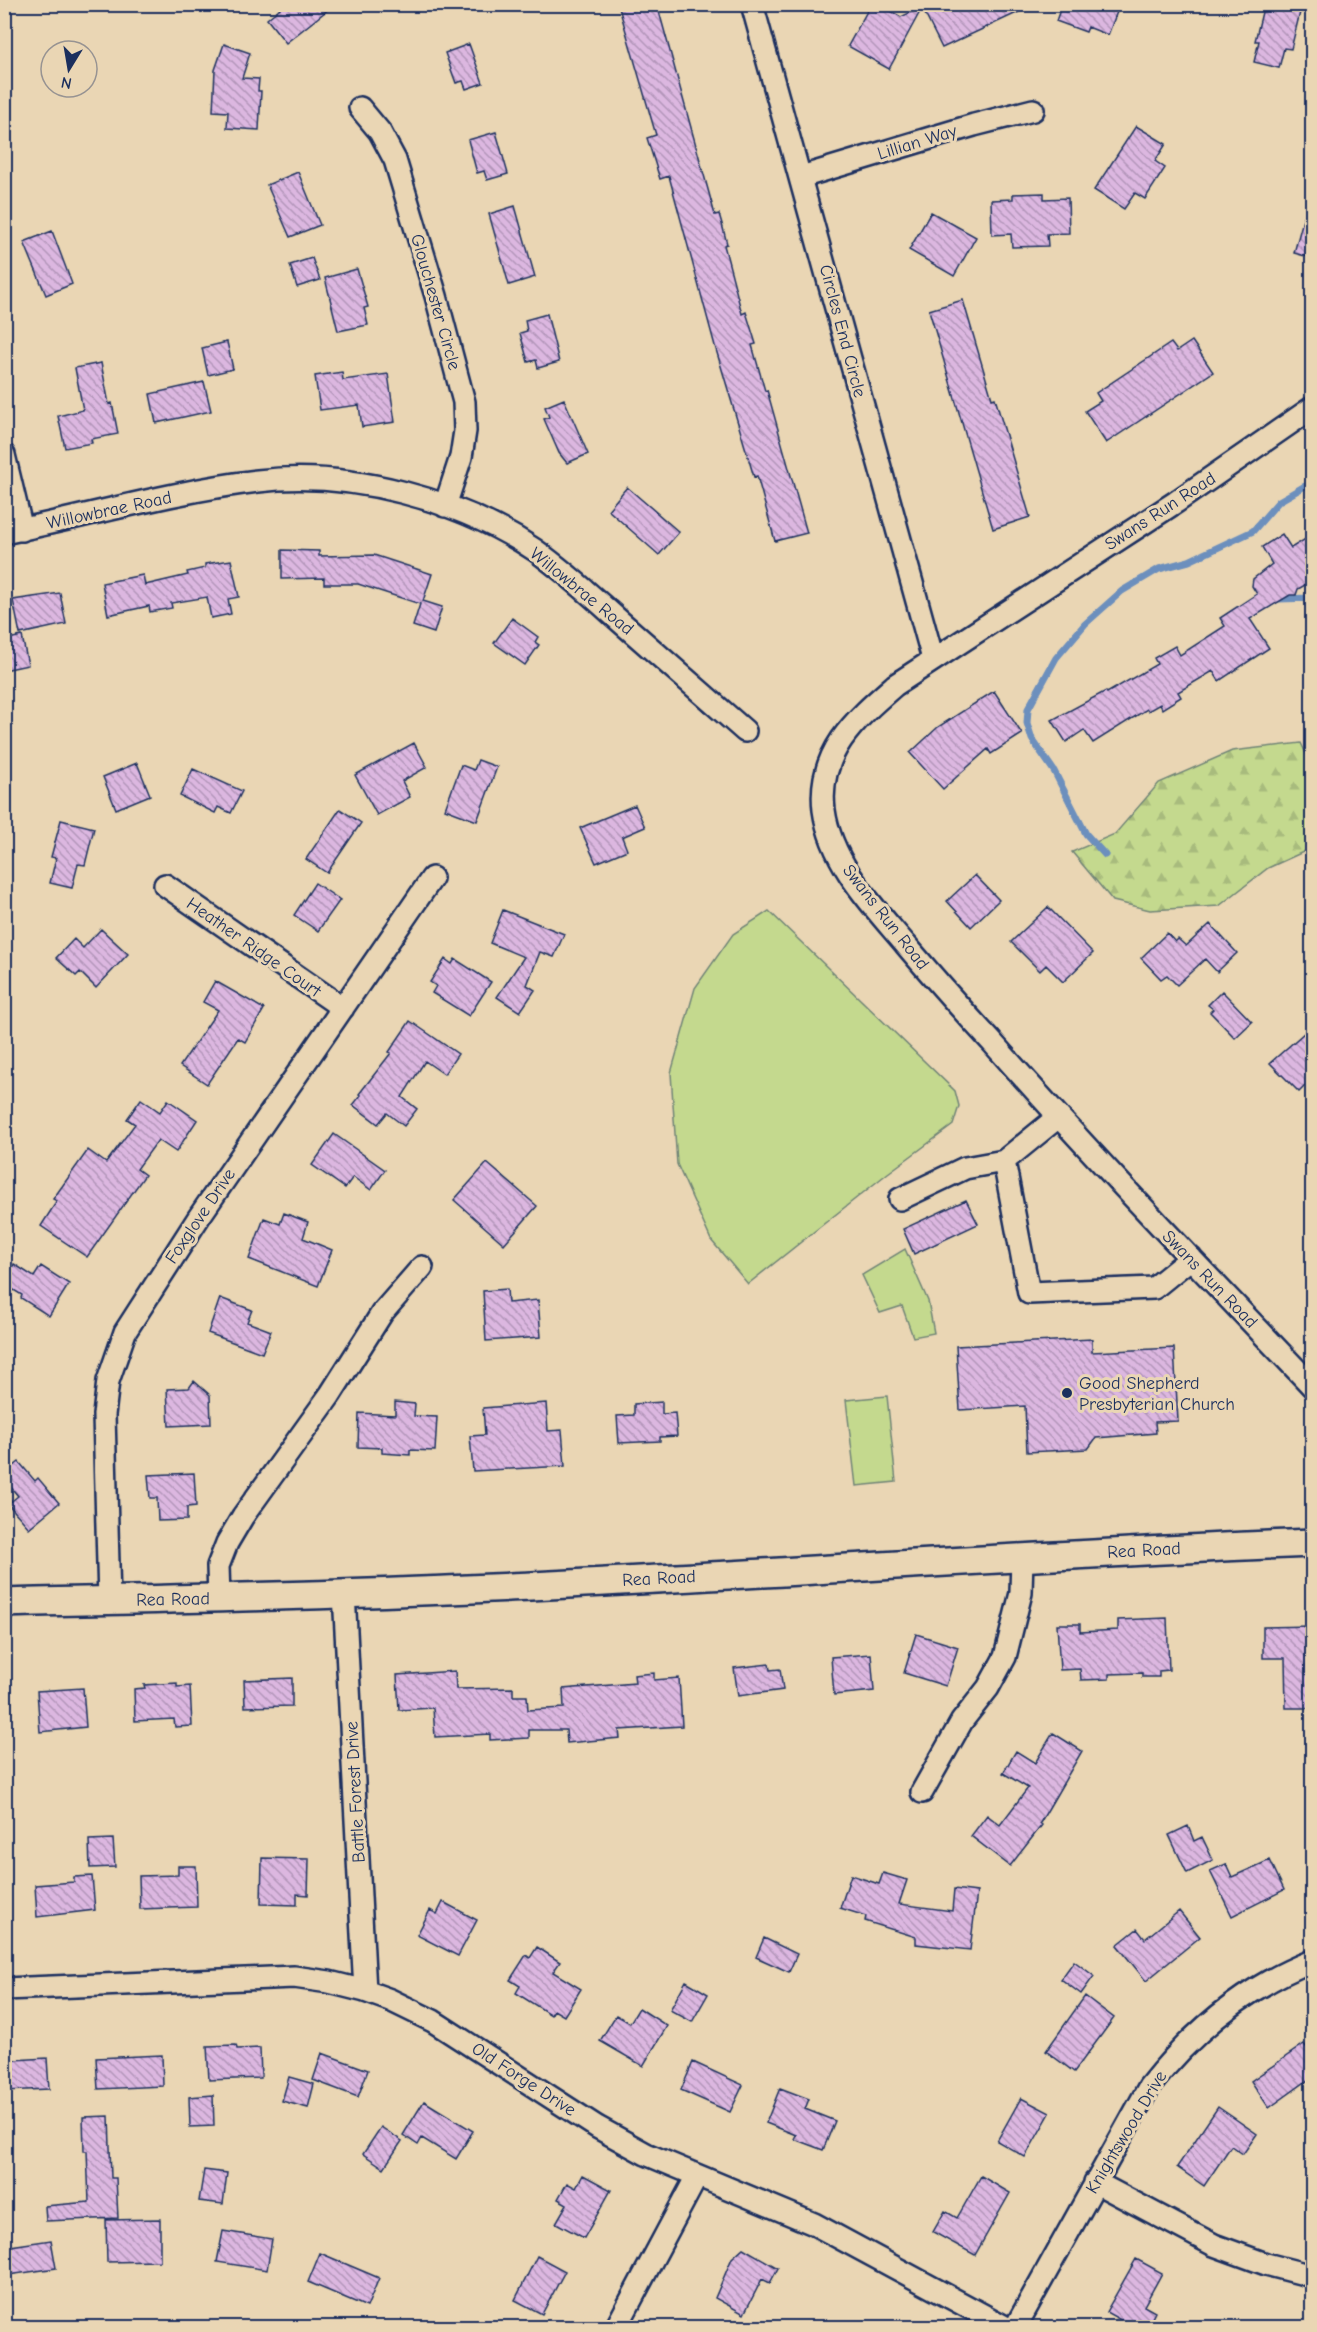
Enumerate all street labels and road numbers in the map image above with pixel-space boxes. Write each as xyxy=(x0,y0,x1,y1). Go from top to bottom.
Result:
street label: Lillian Way xyxy=(875,120,960,165)
street label: Glouchester Circle xyxy=(406,232,465,373)
street label: Circles End Circle xyxy=(815,262,870,400)
street label: Swans Run Road xyxy=(1101,468,1220,555)
street label: Willowbrae Road xyxy=(45,487,174,534)
street label: Willowbrae Road xyxy=(526,543,638,640)
street label: Swans Run Road xyxy=(838,860,933,974)
street label: Heather Ridge Court xyxy=(182,893,326,1002)
street label: Foxglove Drive xyxy=(161,1165,240,1268)
street label: Swans Run Road xyxy=(1158,1226,1262,1333)
street label: Rea Road xyxy=(1107,1538,1181,1563)
street label: Rea Road xyxy=(622,1566,696,1591)
street label: Rea Road xyxy=(136,1588,210,1611)
street label: Battle Forest Drive xyxy=(341,1721,370,1863)
street label: Old Forge Drive xyxy=(468,2038,580,2121)
street label: Knightswood Drive xyxy=(1081,2067,1171,2198)

